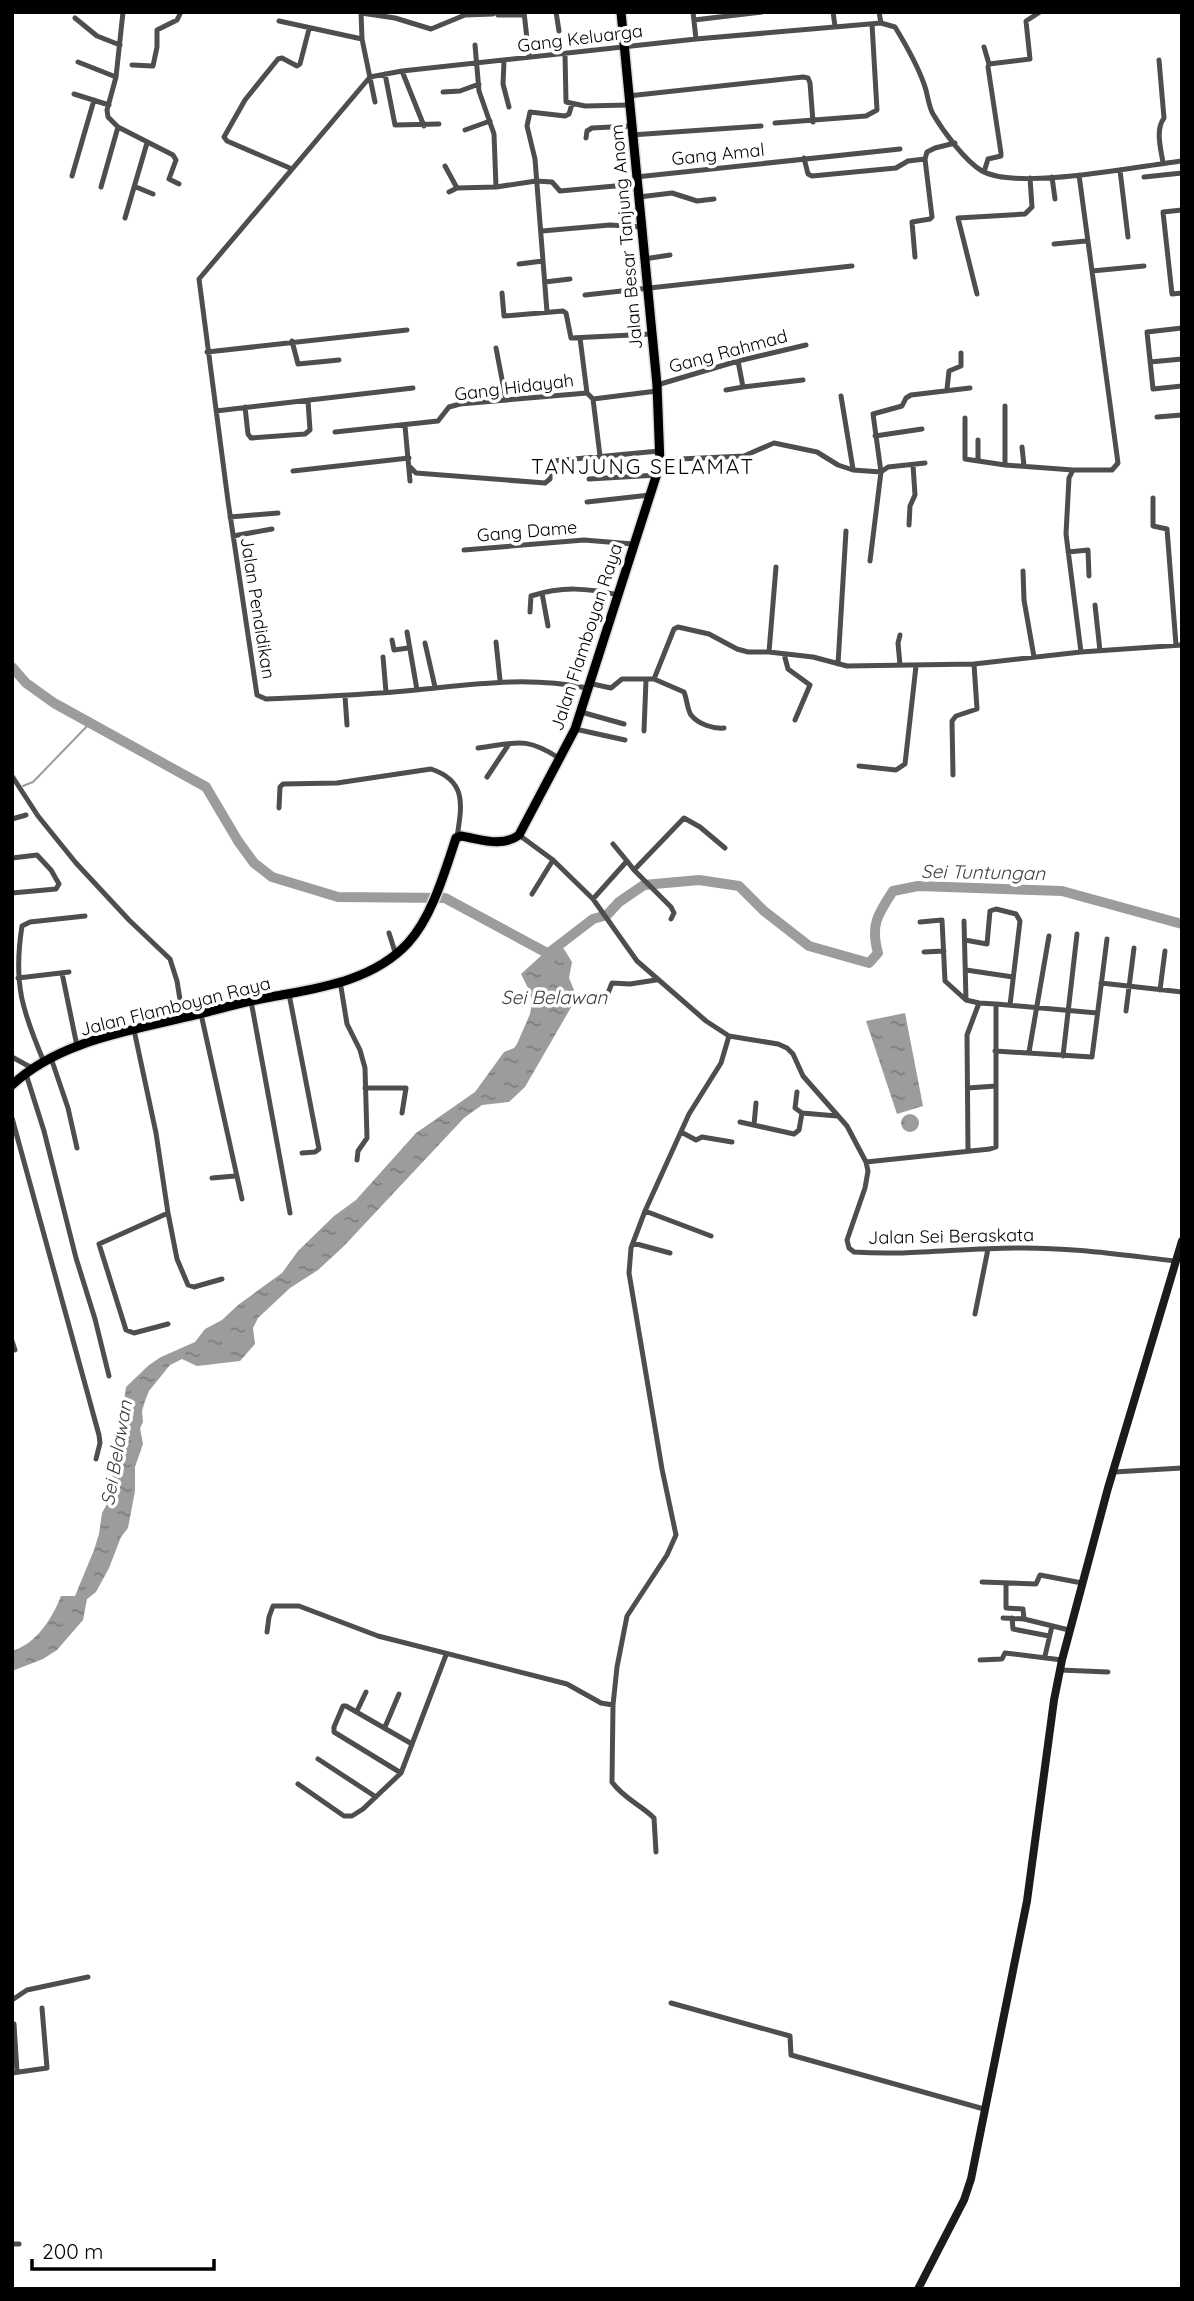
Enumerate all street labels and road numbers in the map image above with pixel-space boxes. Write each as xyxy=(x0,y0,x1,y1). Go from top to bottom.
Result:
street label: Gang Keluarga xyxy=(516,19,644,57)
street label: Jalan Besar Tanjung Anom xyxy=(605,123,647,351)
street label: Gang Amal xyxy=(670,138,766,170)
street label: Gang Rahmad xyxy=(666,324,790,378)
street label: Gang Hidayah xyxy=(453,368,575,406)
street label: Gang Dame xyxy=(476,515,578,547)
street label: Jalan Pendidikan xyxy=(235,536,281,680)
street label: Jalan Flamboyan Raya xyxy=(545,540,627,734)
street label: Jalan Flamboyan Raya xyxy=(77,971,273,1041)
street label: Jalan Sei Beraskata xyxy=(868,1223,1034,1249)

